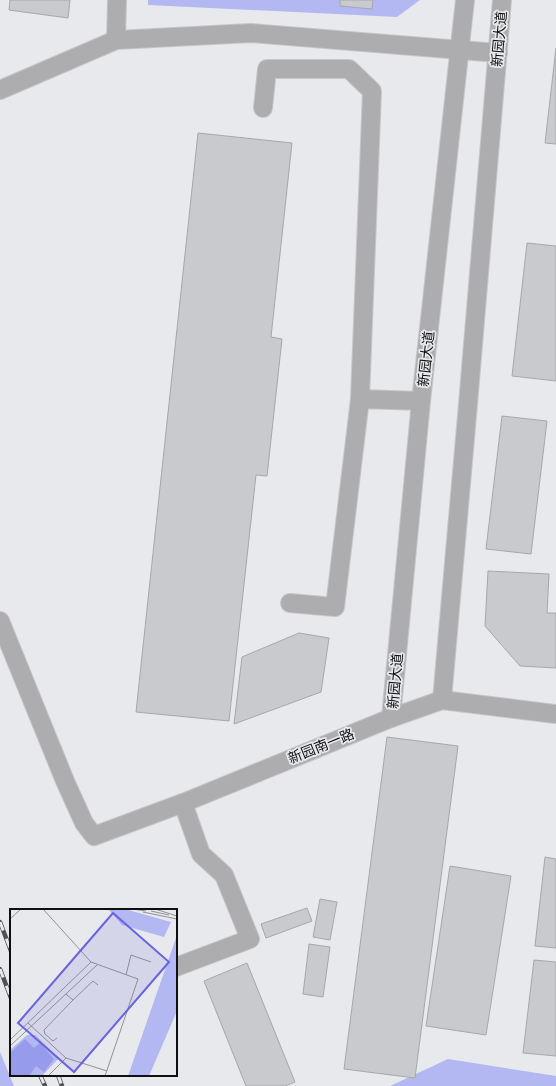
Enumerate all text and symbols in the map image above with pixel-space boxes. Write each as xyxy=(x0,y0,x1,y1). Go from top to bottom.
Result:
street label: 新园大道 xyxy=(488,10,510,68)
street label: 新园大道 xyxy=(414,330,438,388)
street label: 新园大道 xyxy=(384,652,406,710)
street label: 新园南一路 xyxy=(285,725,357,767)
inset map xyxy=(10,909,177,1076)

